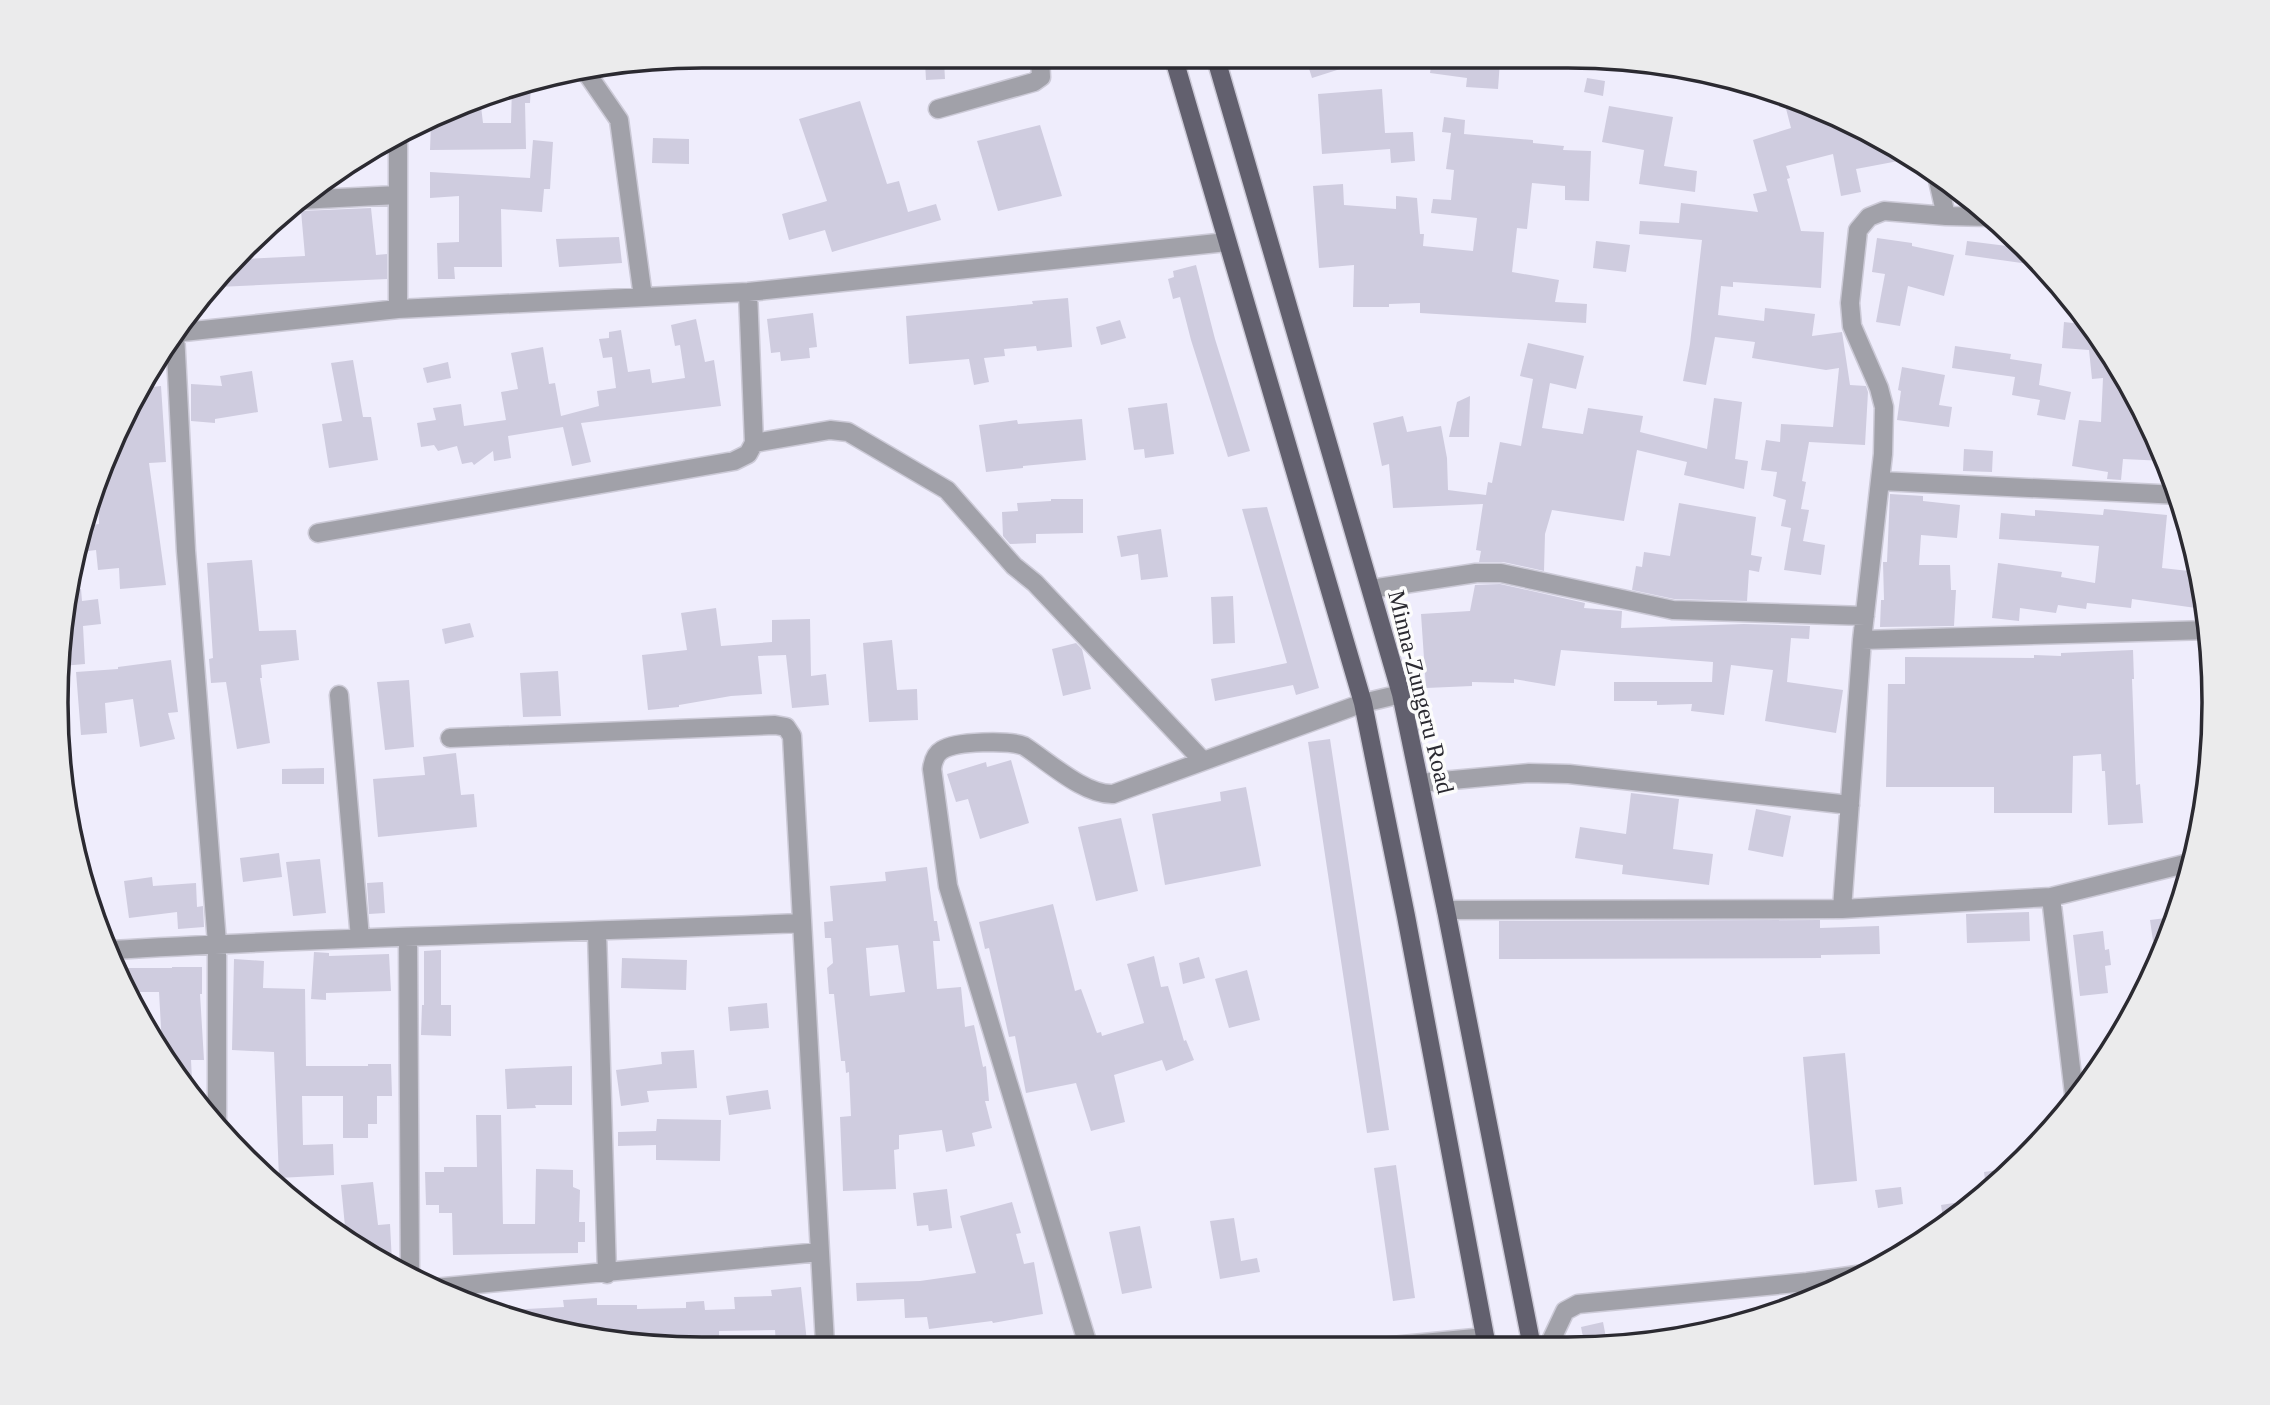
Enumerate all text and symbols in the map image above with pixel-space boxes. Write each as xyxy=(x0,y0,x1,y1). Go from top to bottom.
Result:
street label: Minna-Zungeru Road xyxy=(1383,588,1459,796)

